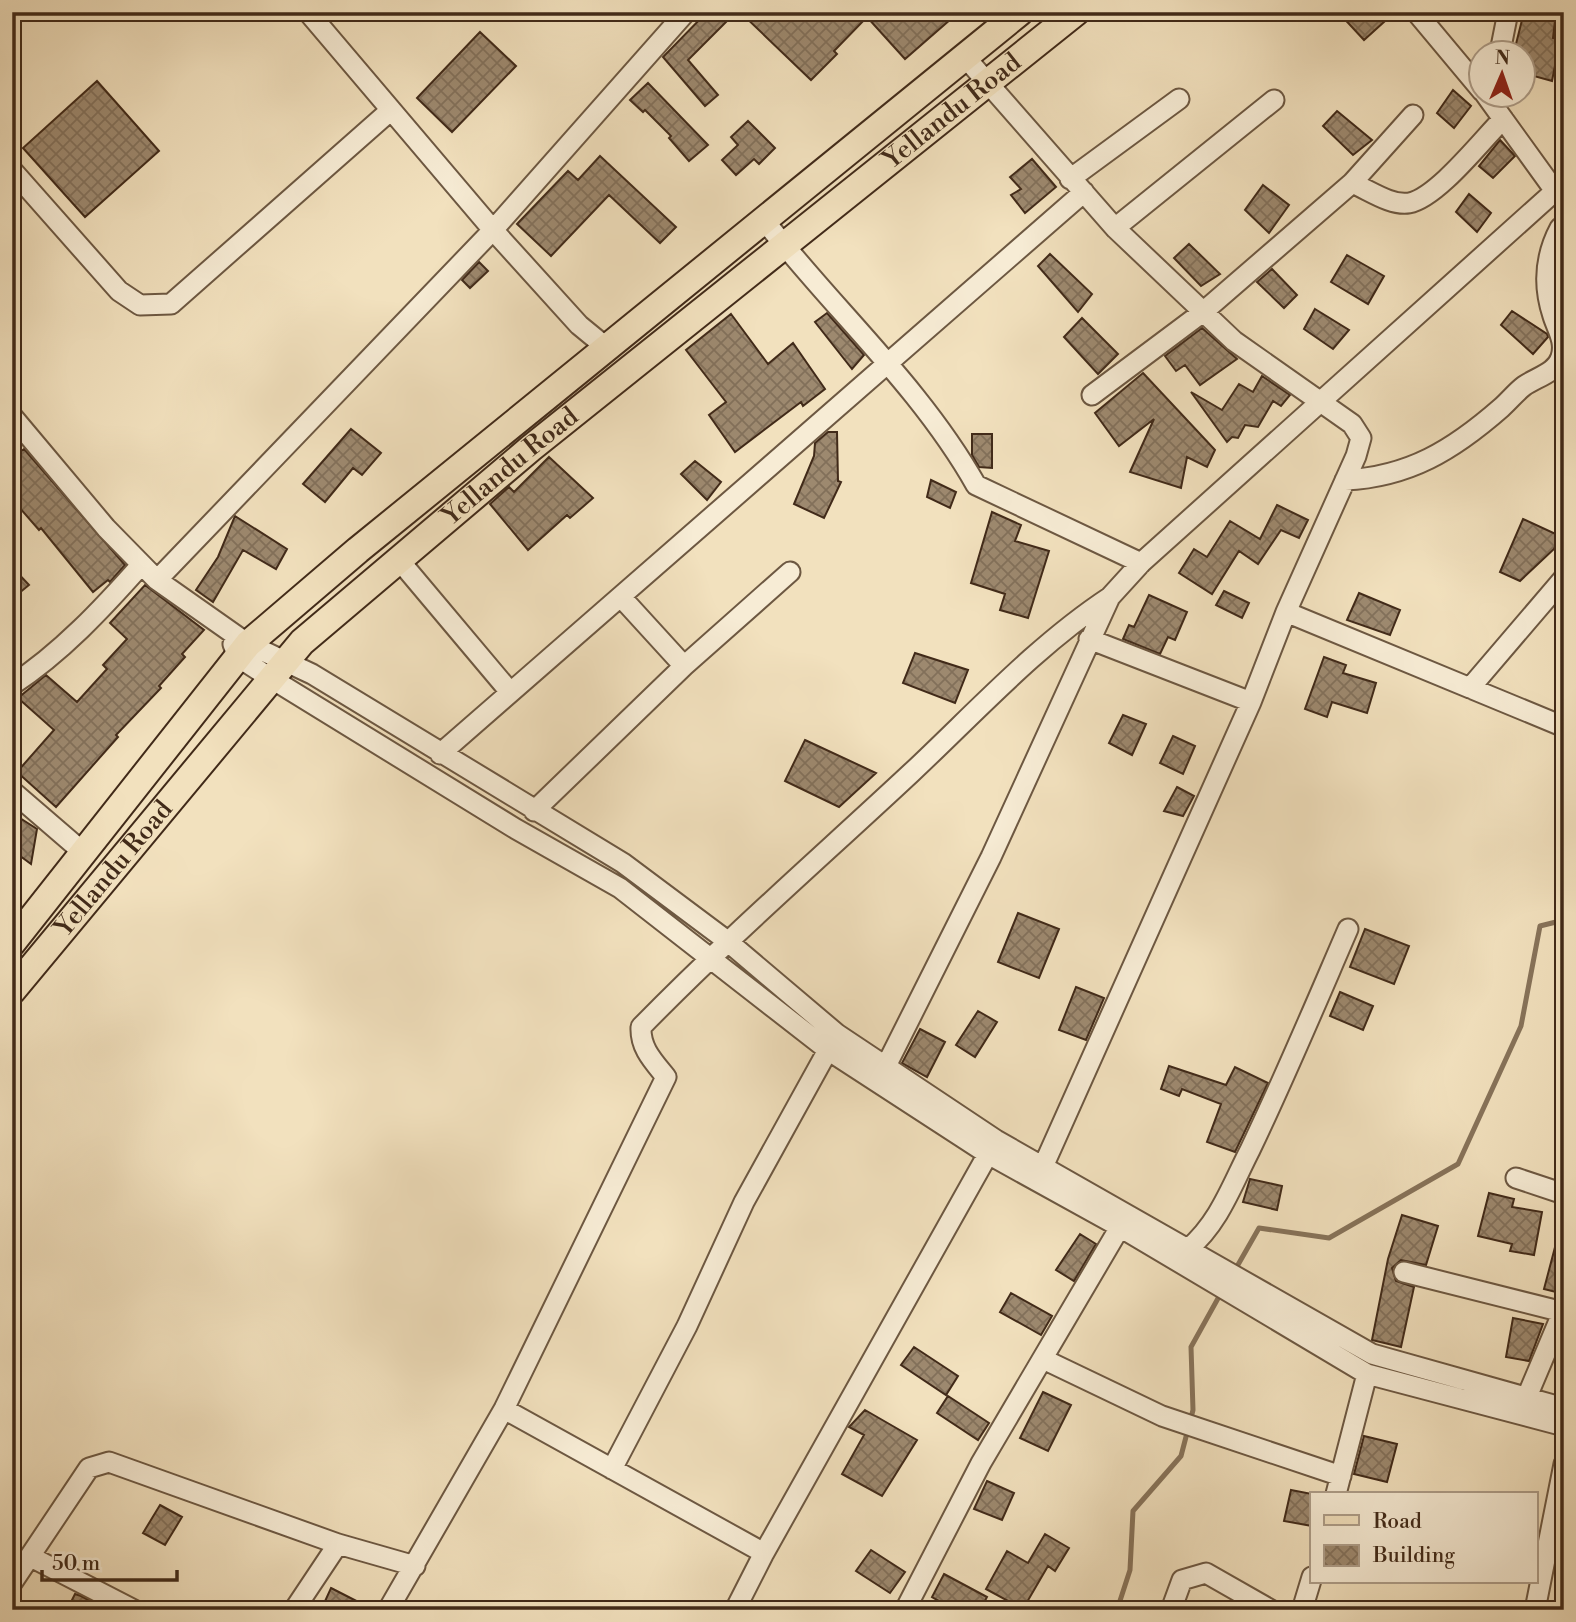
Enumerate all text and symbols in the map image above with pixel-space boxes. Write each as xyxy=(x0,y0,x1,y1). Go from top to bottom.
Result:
north arrow xyxy=(1468,38,1538,108)
street label: Yellandu Road xyxy=(875,46,1028,177)
text: N xyxy=(1495,46,1510,70)
street label: Yellandu Road xyxy=(434,400,585,534)
street label: Yellandu Road xyxy=(46,794,180,945)
legend xyxy=(1310,1492,1538,1584)
text: Road xyxy=(1373,1509,1422,1535)
scale bar xyxy=(42,1538,177,1582)
text: Building xyxy=(1372,1543,1455,1569)
text: 50 m xyxy=(52,1551,100,1577)

